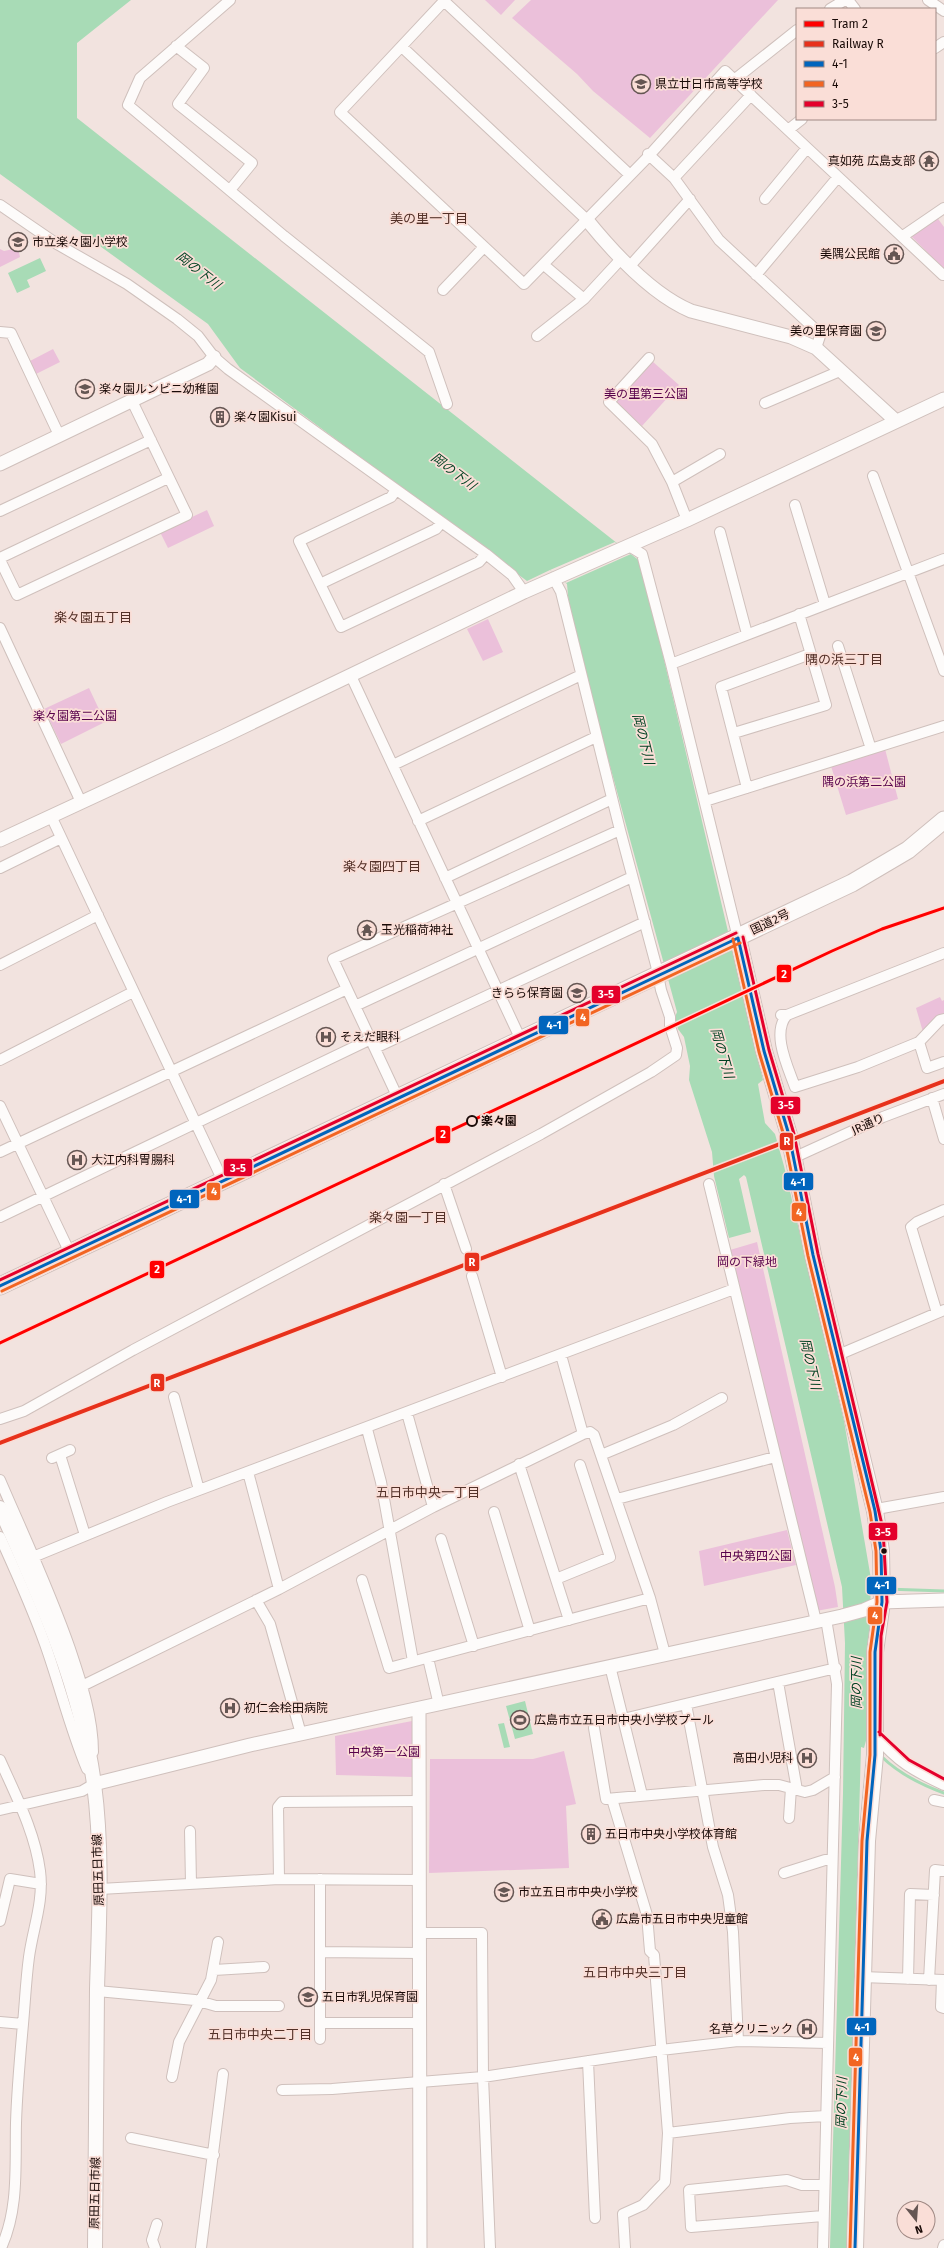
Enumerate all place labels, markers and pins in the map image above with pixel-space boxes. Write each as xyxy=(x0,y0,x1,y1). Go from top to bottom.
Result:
school or university icon: 県立廿日市高等学校 xyxy=(630,73,652,95)
place label: 県立廿日市高等学校 xyxy=(655,77,763,91)
temple icon: 真如苑 広島支部 xyxy=(918,150,940,172)
place label: 真如苑 広島支部 xyxy=(828,154,915,168)
school or university icon: 市立楽々園小学校 xyxy=(7,231,29,253)
place label: 市立楽々園小学校 xyxy=(32,235,128,249)
public building icon: 美隅公民館 xyxy=(883,243,905,265)
place label: 美隅公民館 xyxy=(820,247,880,261)
school or university icon: 美の里保育園 xyxy=(865,320,887,342)
place label: 美の里保育園 xyxy=(790,324,862,338)
school or university icon: 楽々園ルンビニ幼稚園 xyxy=(74,378,96,400)
place label: 楽々園ルンビニ幼稚園 xyxy=(99,382,219,396)
building icon: 楽々園Kisui xyxy=(209,406,231,428)
place label: 楽々園Kisui xyxy=(234,410,296,424)
temple icon: 玉光稲荷神社 xyxy=(356,919,378,941)
place label: 玉光稲荷神社 xyxy=(381,923,453,937)
school or university icon: きらら保育園 xyxy=(566,982,588,1004)
place label: きらら保育園 xyxy=(491,986,563,1000)
hospital icon: そえだ眼科 xyxy=(315,1026,337,1048)
place label: そえだ眼科 xyxy=(340,1030,400,1044)
place label: 楽々園 xyxy=(481,1114,517,1128)
marker: 楽々園 xyxy=(466,1115,478,1127)
hospital icon: 大江内科胃腸科 xyxy=(66,1149,88,1171)
place label: 大江内科胃腸科 xyxy=(91,1153,175,1167)
unlabelled marker xyxy=(879,1546,889,1556)
hospital icon: 初仁会桧田病院 xyxy=(219,1697,241,1719)
place label: 初仁会桧田病院 xyxy=(244,1701,328,1715)
sports icon: 広島市立五日市中央小学校プール xyxy=(509,1709,531,1731)
place label: 広島市立五日市中央小学校プール xyxy=(534,1713,714,1727)
hospital icon: 高田小児科 xyxy=(796,1747,818,1769)
place label: 高田小児科 xyxy=(733,1751,793,1765)
building icon: 五日市中央小学校体育館 xyxy=(580,1823,602,1845)
place label: 五日市中央小学校体育館 xyxy=(605,1827,737,1841)
school or university icon: 市立五日市中央小学校 xyxy=(493,1881,515,1903)
place label: 市立五日市中央小学校 xyxy=(518,1885,638,1899)
public building icon: 広島市五日市中央児童館 xyxy=(591,1908,613,1930)
place label: 広島市五日市中央児童館 xyxy=(616,1912,748,1926)
school or university icon: 五日市乳児保育園 xyxy=(297,1986,319,2008)
place label: 五日市乳児保育園 xyxy=(322,1990,418,2004)
hospital icon: 名草クリニック xyxy=(796,2018,818,2040)
place label: 名草クリニック xyxy=(709,2022,793,2036)

